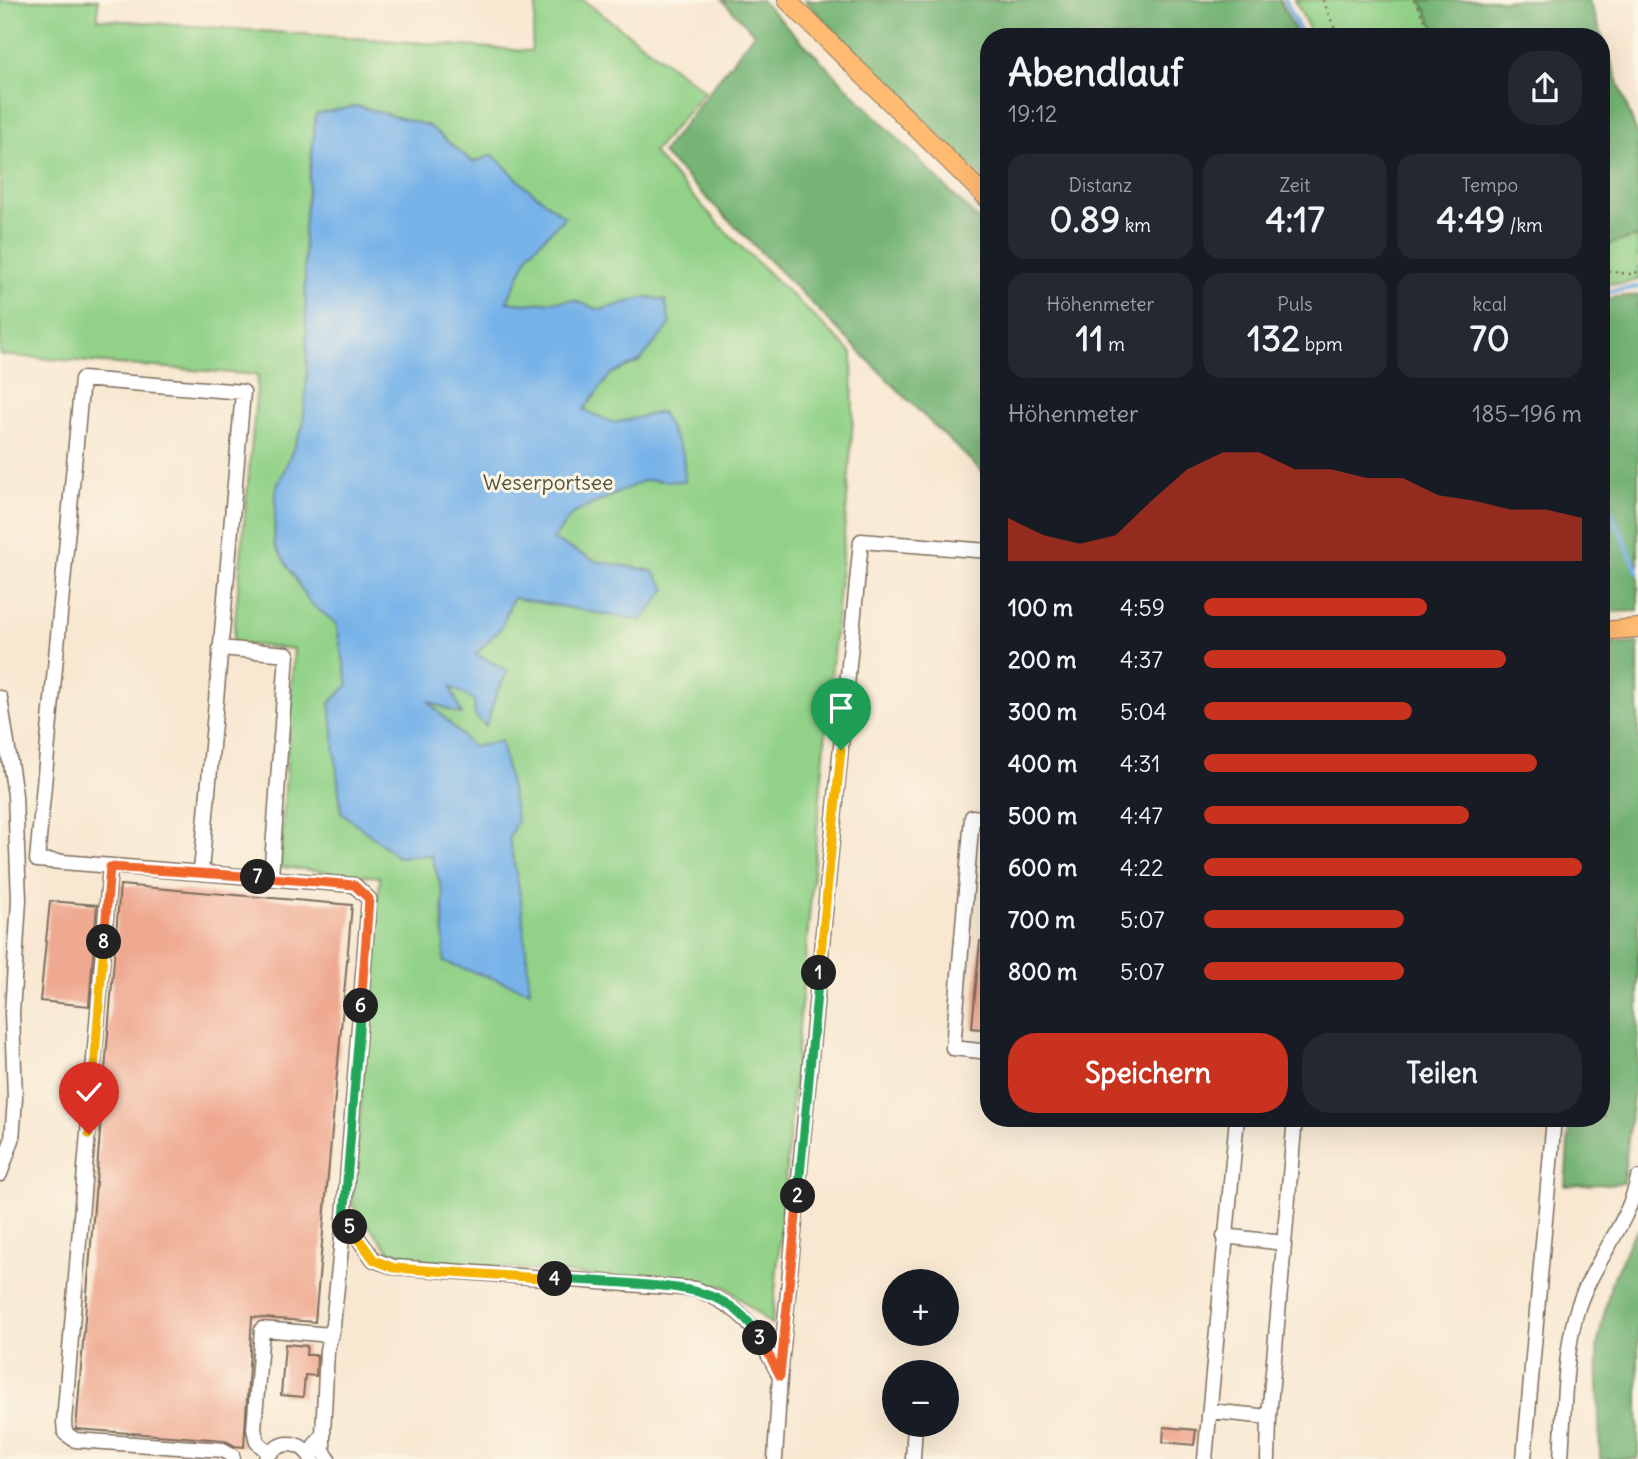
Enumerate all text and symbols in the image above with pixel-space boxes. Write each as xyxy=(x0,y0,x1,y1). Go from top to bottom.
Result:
text: Abendlauf xyxy=(1008,49,1183,96)
button: share xyxy=(1508,51,1582,125)
text: 19:12 xyxy=(1008,99,1057,128)
text: Distanz xyxy=(1068,173,1132,197)
text: Zeit xyxy=(1279,173,1310,197)
text: Tempo xyxy=(1461,173,1518,197)
text: 0.89 xyxy=(1050,197,1120,241)
text: 4:17 xyxy=(1265,197,1325,241)
text: 4:49 xyxy=(1437,197,1505,241)
text: km xyxy=(1120,213,1151,237)
text: /km xyxy=(1505,213,1543,237)
text: Höhenmeter xyxy=(1047,292,1154,316)
text: Puls xyxy=(1277,292,1313,316)
text: kcal xyxy=(1473,292,1507,316)
text: 11 xyxy=(1076,316,1104,360)
text: 132 xyxy=(1247,316,1300,360)
text: 70 xyxy=(1470,316,1510,360)
text: m xyxy=(1104,332,1125,356)
text: bpm xyxy=(1300,332,1343,356)
text: Höhenmeter xyxy=(1008,399,1138,428)
text: 185–196 m xyxy=(1472,399,1582,428)
park label: Weserportsee xyxy=(483,469,613,496)
text: 100 m xyxy=(1008,593,1073,622)
text: 4:59 xyxy=(1120,593,1165,622)
text: 200 m xyxy=(1008,645,1077,674)
text: 4:37 xyxy=(1120,645,1163,674)
pin xyxy=(811,678,871,750)
icon: arrive xyxy=(822,689,860,727)
text: 300 m xyxy=(1008,697,1077,726)
text: 5:04 xyxy=(1120,697,1167,726)
text: 400 m xyxy=(1008,749,1077,778)
text: 4:31 xyxy=(1120,749,1160,778)
text: 500 m xyxy=(1008,801,1077,830)
text: 4:47 xyxy=(1120,801,1163,830)
text: 600 m xyxy=(1008,853,1077,882)
text: 4:22 xyxy=(1120,853,1164,882)
pin: 7 xyxy=(240,860,276,894)
text: 7 xyxy=(253,864,262,888)
text: 700 m xyxy=(1008,905,1075,934)
text: 5:07 xyxy=(1120,905,1165,934)
pin: 8 xyxy=(86,925,122,960)
text: 8 xyxy=(98,929,109,953)
pin: 1 xyxy=(802,956,836,990)
text: 800 m xyxy=(1008,957,1077,986)
text: 5:07 xyxy=(1120,957,1165,986)
text: 1 xyxy=(815,960,822,984)
pin: 6 xyxy=(344,988,378,1024)
text: 6 xyxy=(355,993,366,1017)
button: Speichern xyxy=(1008,1033,1288,1113)
button: Teilen xyxy=(1302,1033,1582,1113)
pin xyxy=(59,1062,119,1134)
icon: check xyxy=(70,1073,108,1111)
pin: 2 xyxy=(780,1178,816,1214)
text: 2 xyxy=(792,1183,803,1207)
pin: 5 xyxy=(332,1210,368,1244)
text: 5 xyxy=(344,1214,355,1238)
pin: 4 xyxy=(538,1262,572,1296)
text: 4 xyxy=(549,1266,560,1290)
map controls xyxy=(882,1269,959,1437)
button: + xyxy=(882,1269,959,1346)
pin: 3 xyxy=(742,1320,778,1356)
text: 3 xyxy=(754,1325,765,1349)
button: − xyxy=(882,1360,959,1437)

